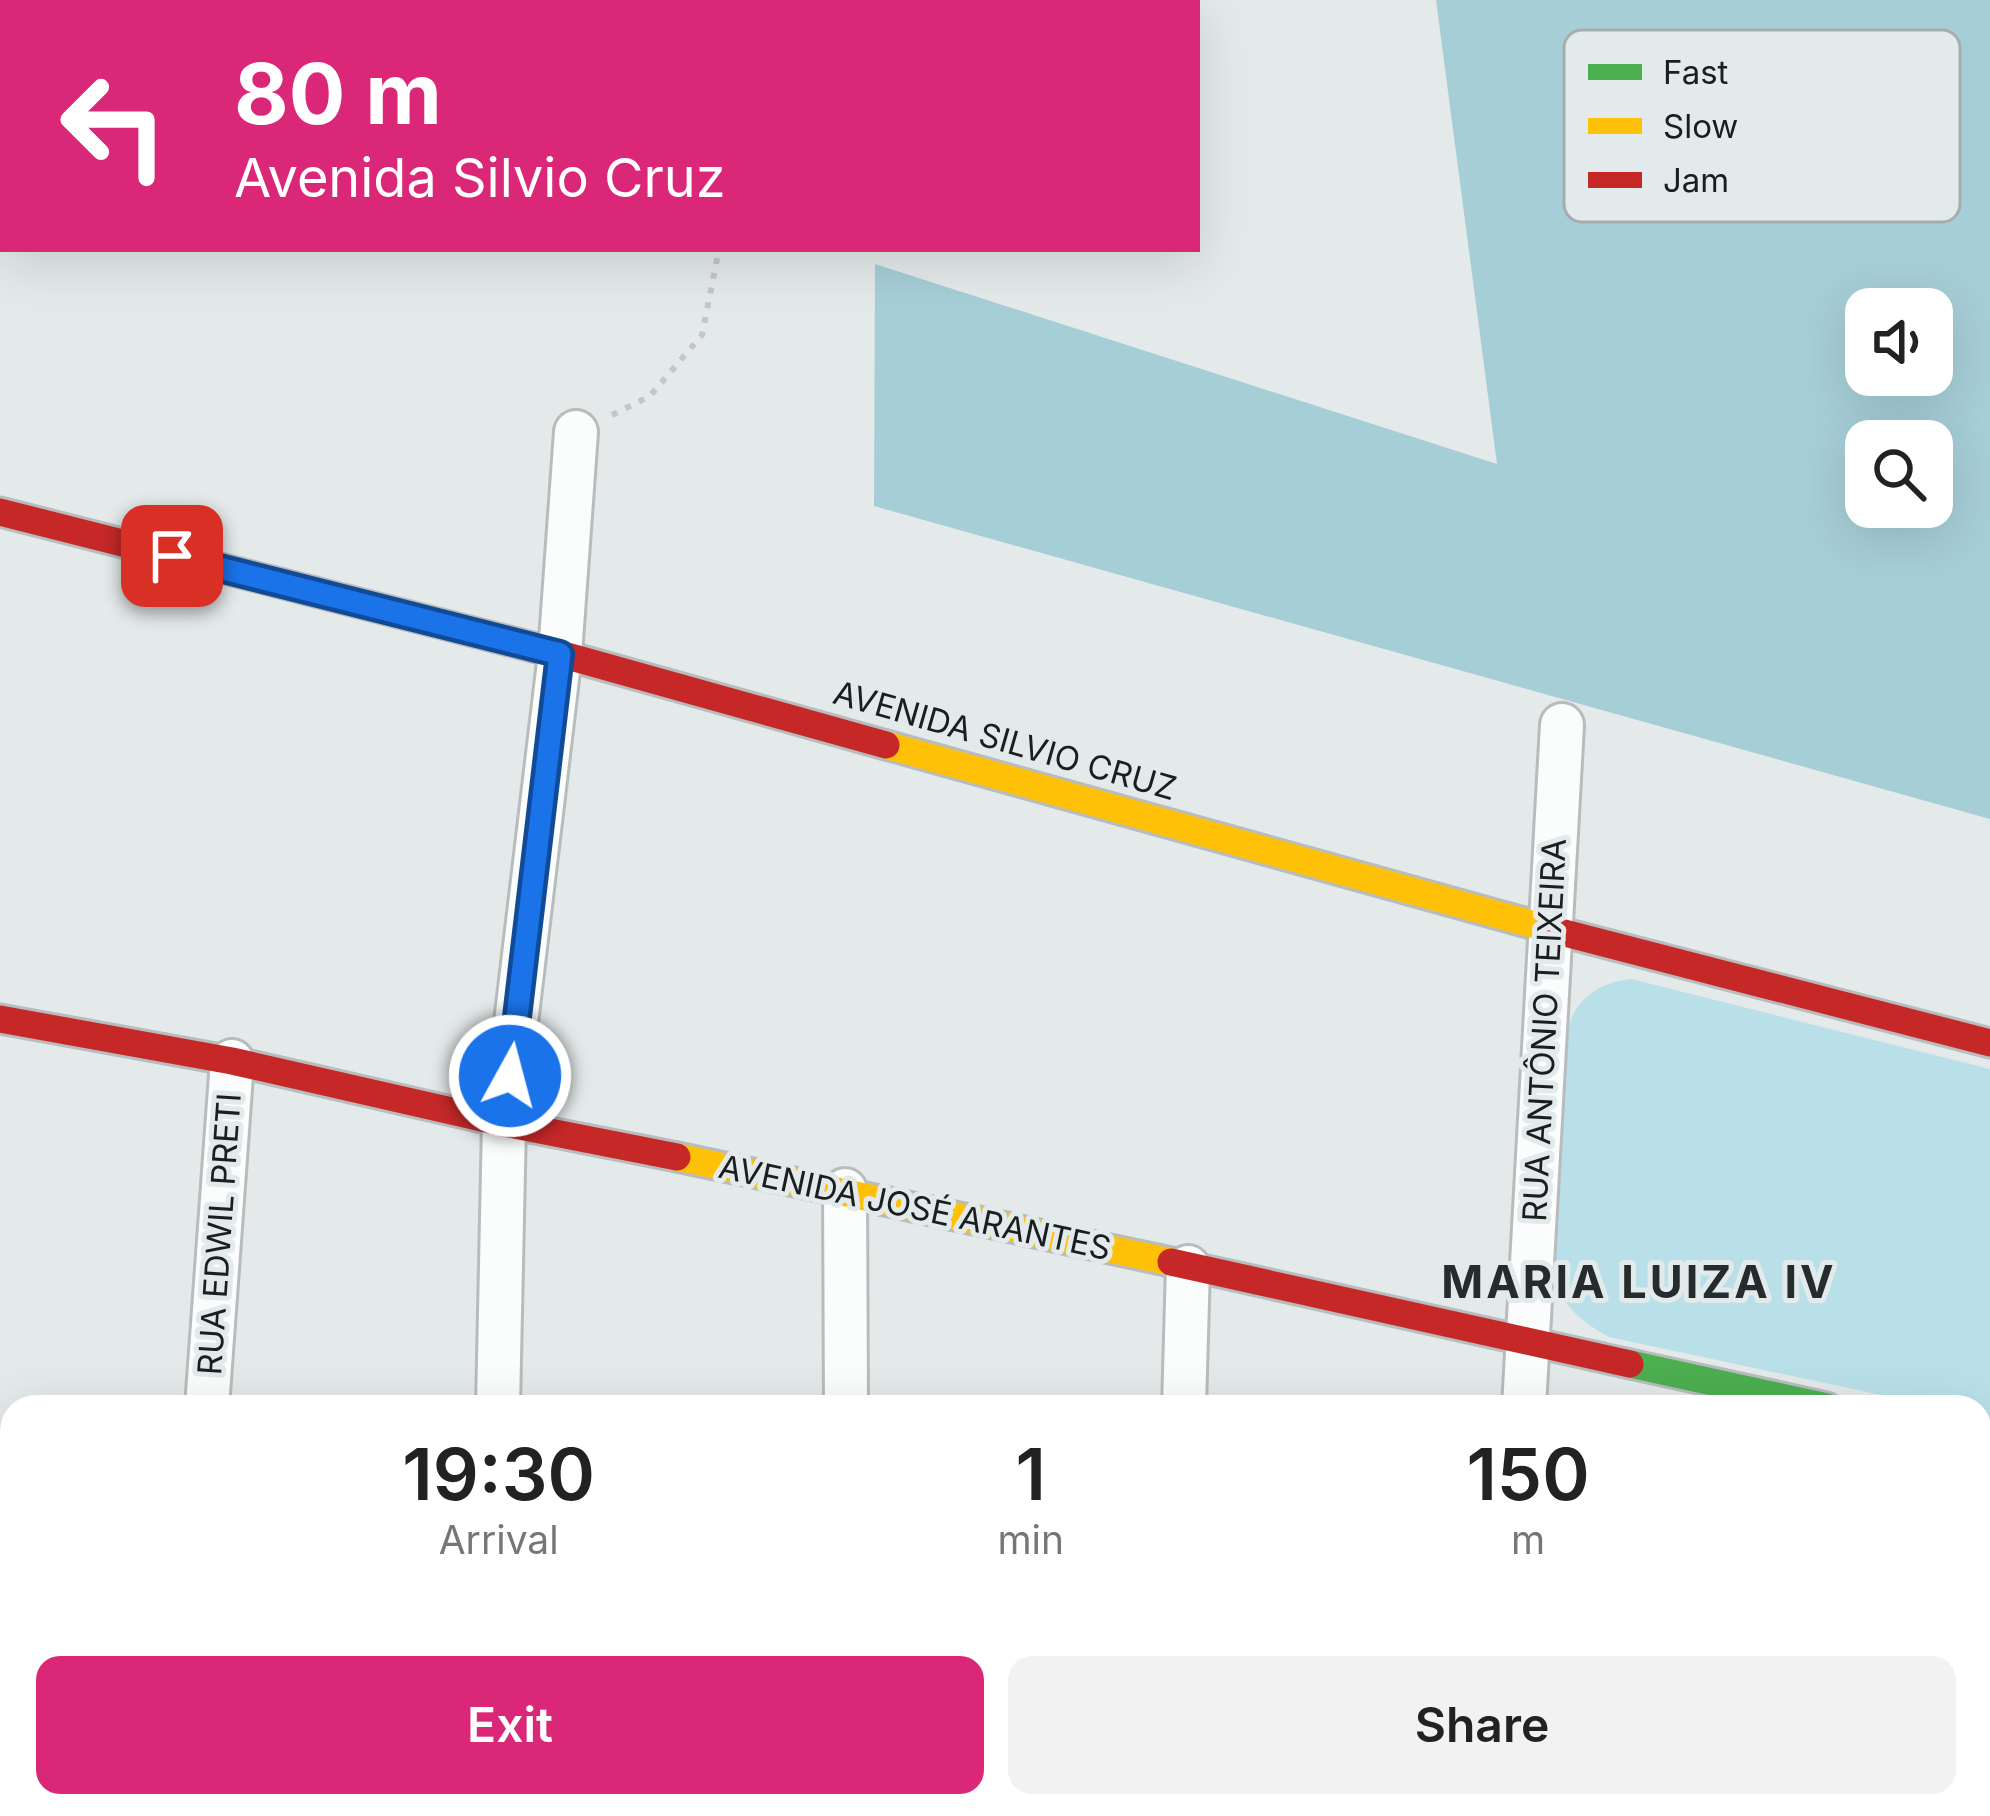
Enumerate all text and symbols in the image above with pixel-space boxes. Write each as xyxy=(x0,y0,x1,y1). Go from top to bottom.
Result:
legend xyxy=(1564,30,1960,222)
text: 80 m xyxy=(234,43,442,144)
icon: left xyxy=(36,48,192,204)
text: Fast xyxy=(1663,52,1729,92)
text: Slow xyxy=(1663,106,1738,146)
text: Avenida Silvio Cruz xyxy=(234,145,726,210)
text: Jam xyxy=(1663,160,1729,200)
map controls xyxy=(1845,288,1953,528)
button: sound xyxy=(1845,288,1953,396)
button: search xyxy=(1845,420,1953,528)
pin xyxy=(121,505,223,607)
icon: arrive xyxy=(139,523,205,589)
street label: AVENIDA SILVIO CRUZ xyxy=(829,672,1181,808)
street label: RUA ANTÔNIO TEIXEIRA xyxy=(1514,837,1574,1223)
position arrow xyxy=(447,1013,573,1139)
street label: RUA EDWIL PRETI xyxy=(189,1092,249,1376)
street label: AVENIDA JOSÉ ARANTES xyxy=(715,1146,1115,1268)
district label: MARIA LUIZA IV xyxy=(1441,1254,1837,1309)
text: 19:30 xyxy=(402,1430,595,1517)
text: 1 xyxy=(1016,1430,1046,1517)
text: 150 xyxy=(1466,1430,1590,1517)
text: Arrival xyxy=(439,1516,559,1563)
text: min xyxy=(997,1516,1064,1563)
text: m xyxy=(1511,1516,1545,1563)
button: Exit xyxy=(36,1656,984,1794)
button: Share xyxy=(1008,1656,1956,1794)

